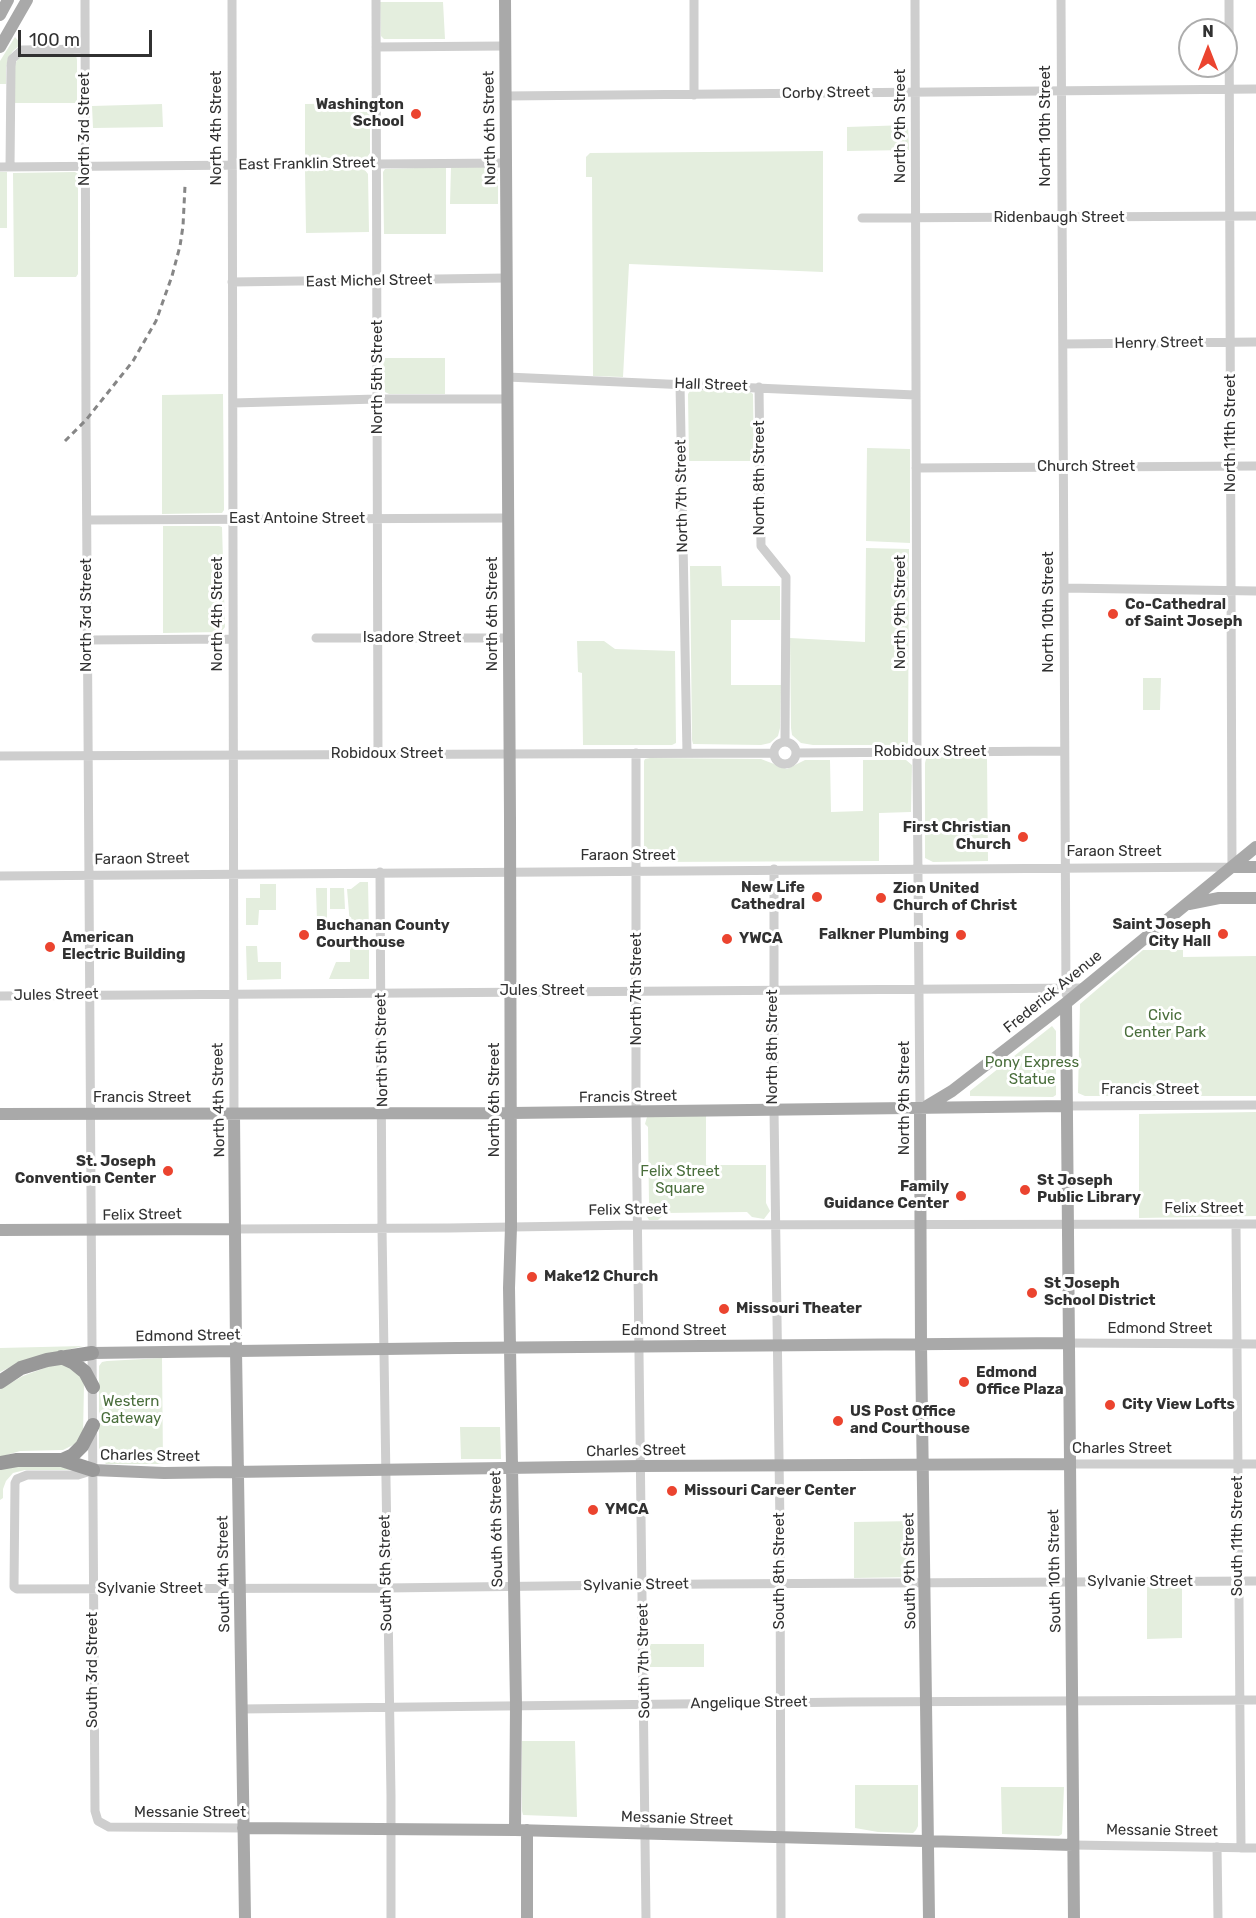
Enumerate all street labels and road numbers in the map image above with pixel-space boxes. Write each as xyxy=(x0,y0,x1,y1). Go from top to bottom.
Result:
street label: North 10th Street xyxy=(1037,65,1055,187)
street label: North 9th Street xyxy=(892,69,910,183)
street label: North 4th Street xyxy=(208,71,226,185)
street label: North 6th Street xyxy=(480,71,500,185)
street label: North 3rd Street xyxy=(76,72,94,186)
street label: Corby Street xyxy=(782,83,870,103)
street label: East Franklin Street xyxy=(238,154,376,174)
street label: Ridenbaugh Street xyxy=(993,209,1125,227)
street label: East Michel Street xyxy=(306,271,432,291)
street label: North 5th Street xyxy=(369,320,387,434)
street label: Henry Street xyxy=(1114,333,1204,353)
street label: North 11th Street xyxy=(1222,374,1240,492)
street label: Hall Street xyxy=(674,375,748,395)
street label: North 8th Street xyxy=(751,421,769,535)
street label: North 7th Street xyxy=(672,439,692,553)
street label: Church Street xyxy=(1037,458,1135,476)
street label: East Antoine Street xyxy=(229,510,365,528)
street label: North 10th Street xyxy=(1040,551,1058,673)
street label: North 9th Street xyxy=(892,555,910,669)
street label: North 4th Street xyxy=(209,557,227,671)
street label: North 6th Street xyxy=(484,557,502,671)
street label: North 3rd Street xyxy=(78,558,96,672)
street label: Isadore Street xyxy=(363,629,461,647)
street label: Robidoux Street xyxy=(874,743,986,761)
street label: Robidoux Street xyxy=(331,745,443,763)
street label: Faraon Street xyxy=(1066,843,1162,861)
street label: Faraon Street xyxy=(580,847,676,865)
street label: Faraon Street xyxy=(94,849,190,869)
street label: North 7th Street xyxy=(628,932,646,1046)
street label: Frederick Avenue xyxy=(1000,947,1106,1037)
street label: Jules Street xyxy=(499,982,585,1000)
street label: Jules Street xyxy=(13,985,99,1005)
street label: North 8th Street xyxy=(764,990,782,1104)
street label: North 5th Street xyxy=(372,993,392,1107)
street label: North 9th Street xyxy=(896,1041,914,1155)
street label: North 4th Street xyxy=(209,1042,229,1158)
street label: North 6th Street xyxy=(486,1043,504,1157)
street label: Francis Street xyxy=(1101,1081,1199,1099)
street label: Francis Street xyxy=(579,1087,677,1107)
street label: Francis Street xyxy=(93,1089,191,1107)
street label: Felix Street xyxy=(588,1200,668,1220)
street label: Felix Street xyxy=(1164,1200,1244,1218)
street label: Felix Street xyxy=(102,1205,182,1225)
street label: Edmond Street xyxy=(1108,1320,1212,1338)
street label: Edmond Street xyxy=(622,1322,726,1340)
street label: Edmond Street xyxy=(135,1326,241,1346)
street label: Charles Street xyxy=(1072,1440,1172,1458)
street label: Charles Street xyxy=(586,1441,686,1461)
street label: Charles Street xyxy=(100,1446,200,1466)
street label: South 6th Street xyxy=(487,1470,507,1588)
street label: South 11th Street xyxy=(1229,1476,1247,1596)
street label: South 10th Street xyxy=(1045,1509,1065,1633)
street label: South 8th Street xyxy=(771,1512,789,1630)
street label: South 9th Street xyxy=(900,1513,920,1629)
street label: South 4th Street xyxy=(214,1515,234,1633)
street label: South 5th Street xyxy=(376,1515,396,1631)
street label: Sylvanie Street xyxy=(1087,1573,1193,1591)
street label: Sylvanie Street xyxy=(583,1575,689,1595)
street label: Sylvanie Street xyxy=(97,1580,203,1598)
street label: South 7th Street xyxy=(634,1603,654,1719)
street label: South 3rd Street xyxy=(84,1612,102,1728)
street label: Angelique Street xyxy=(690,1693,808,1713)
street label: Messanie Street xyxy=(134,1804,246,1822)
street label: Messanie Street xyxy=(621,1808,733,1830)
street label: Messanie Street xyxy=(1106,1821,1218,1841)

